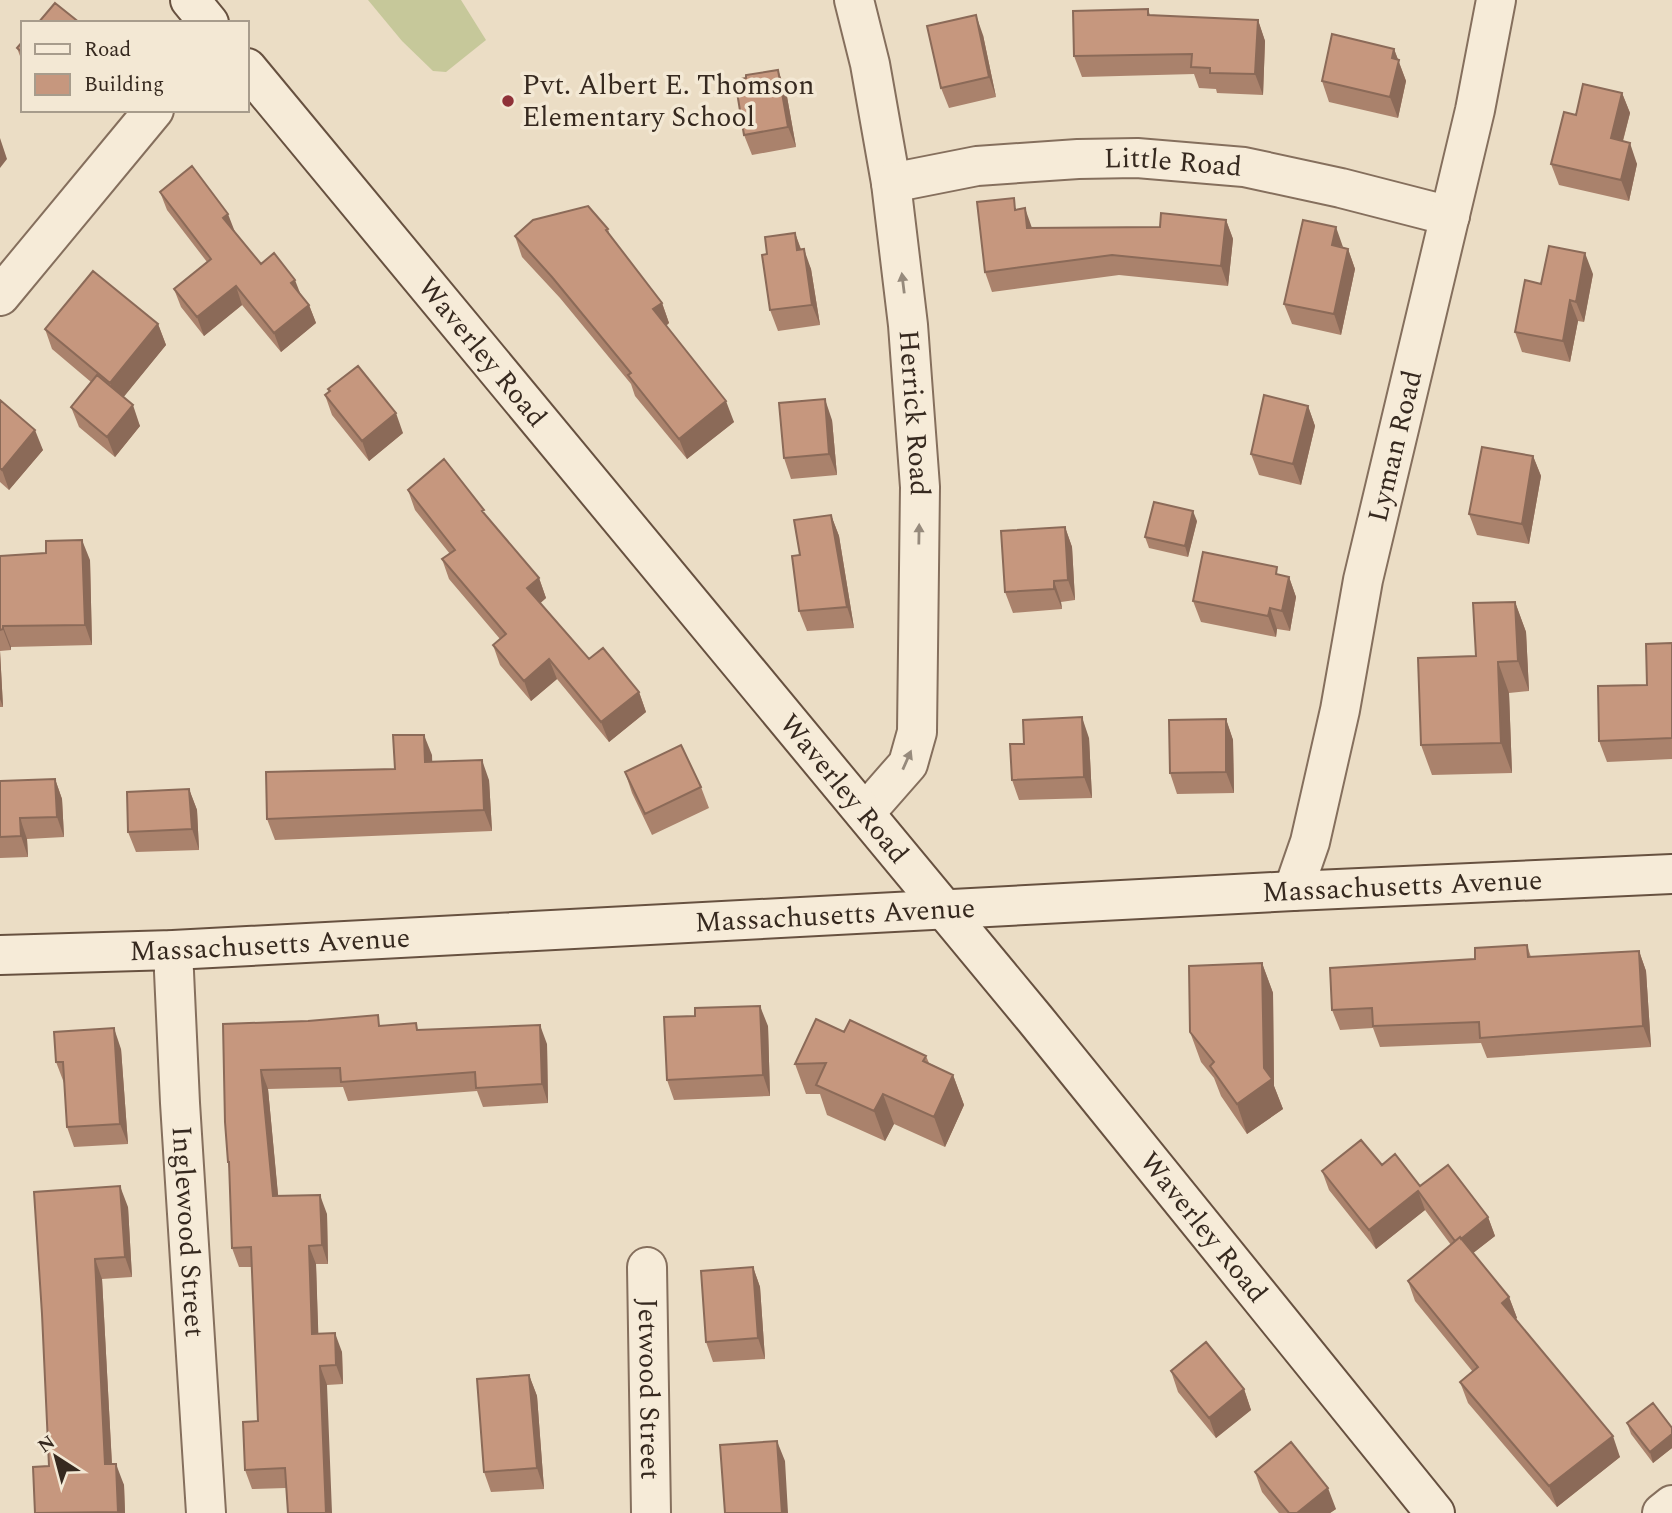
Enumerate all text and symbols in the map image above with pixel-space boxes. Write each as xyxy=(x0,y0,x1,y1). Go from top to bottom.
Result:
legend xyxy=(21,21,248,112)
text: Road xyxy=(84,34,131,66)
place label: Pvt. Albert E. Thomson Elementary School xyxy=(522,64,815,139)
text: Building xyxy=(84,69,164,101)
marker: Pvt. Albert E. Thomson Elementary School xyxy=(500,93,516,109)
street label: Little Road xyxy=(1104,136,1244,188)
street label: Waverley Road xyxy=(407,268,558,437)
one-way arrow xyxy=(897,272,908,294)
street label: Herrick Road xyxy=(887,328,942,496)
street label: Lyman Road xyxy=(1356,366,1434,526)
one-way arrow xyxy=(914,523,925,545)
street label: Waverley Road xyxy=(769,704,920,873)
one-way arrow xyxy=(902,749,913,770)
street label: Massachusetts Avenue xyxy=(1261,858,1543,914)
street label: Massachusetts Avenue xyxy=(694,886,976,944)
street label: Massachusetts Avenue xyxy=(129,916,411,973)
street label: Inglewood Street xyxy=(160,1125,216,1339)
street label: Waverley Road xyxy=(1129,1142,1278,1312)
street label: Jetwood Street xyxy=(626,1298,672,1480)
north arrow xyxy=(21,1422,91,1492)
text: N xyxy=(32,1428,62,1461)

